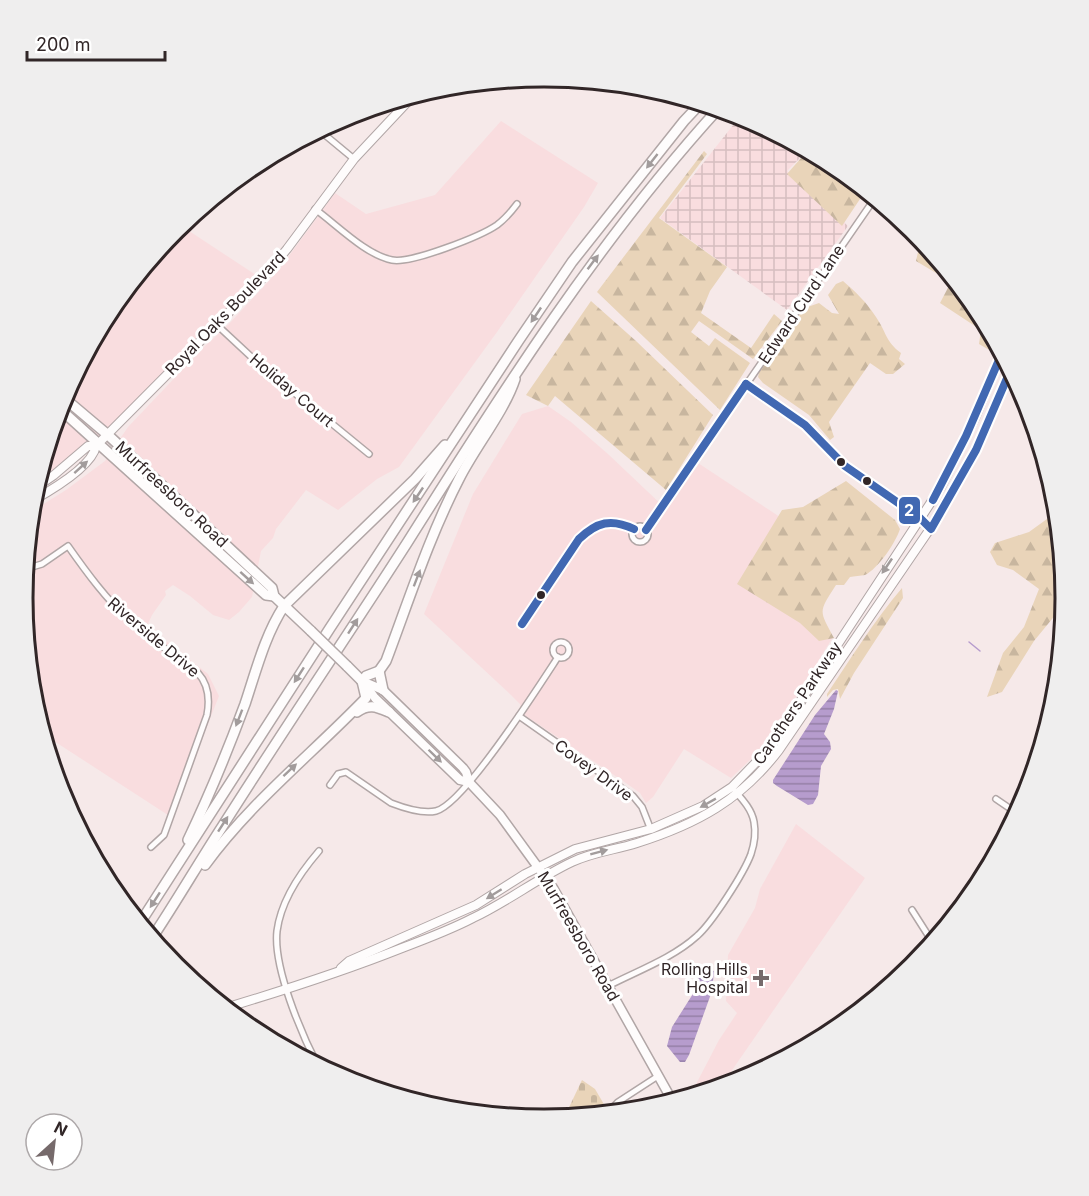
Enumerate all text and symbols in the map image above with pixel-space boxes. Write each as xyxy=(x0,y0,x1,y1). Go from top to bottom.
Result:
scale bar xyxy=(27,24,165,62)
text: 200 m xyxy=(36,34,91,55)
one-way arrow xyxy=(647,153,659,168)
street label: Edward Curd Lane xyxy=(754,241,848,367)
street label: Royal Oaks Boulevard xyxy=(161,247,289,379)
one-way arrow xyxy=(586,255,598,270)
one-way arrow xyxy=(530,306,542,322)
street label: Holiday Court xyxy=(246,349,338,431)
street label: Murfreesboro Road xyxy=(111,437,233,551)
unlabelled marker xyxy=(835,456,847,468)
one-way arrow xyxy=(73,460,88,474)
unlabelled marker xyxy=(861,475,873,487)
one-way arrow xyxy=(413,487,424,503)
line badge: 2 xyxy=(898,496,921,525)
text: 2 xyxy=(904,500,914,520)
one-way arrow xyxy=(882,558,893,575)
one-way arrow xyxy=(412,569,422,587)
one-way arrow xyxy=(240,571,255,585)
unlabelled marker xyxy=(535,589,547,601)
street label: Riverside Drive xyxy=(104,593,204,681)
one-way arrow xyxy=(348,618,359,635)
street label: Carothers Parkway xyxy=(748,638,846,768)
one-way arrow xyxy=(294,667,305,684)
one-way arrow xyxy=(234,709,243,727)
street label: Covey Drive xyxy=(551,735,637,805)
one-way arrow xyxy=(428,749,443,763)
one-way arrow xyxy=(283,763,298,777)
one-way arrow xyxy=(699,798,716,808)
one-way arrow xyxy=(218,816,229,833)
one-way arrow xyxy=(590,847,608,857)
street label: Murfreesboro Road xyxy=(534,867,624,1005)
one-way arrow xyxy=(486,888,502,899)
one-way arrow xyxy=(149,892,160,909)
place label: Rolling Hills Hospital xyxy=(661,959,748,997)
marker: Rolling Hills Hospital xyxy=(752,969,770,987)
north arrow xyxy=(24,1112,84,1172)
text: N xyxy=(51,1117,71,1140)

